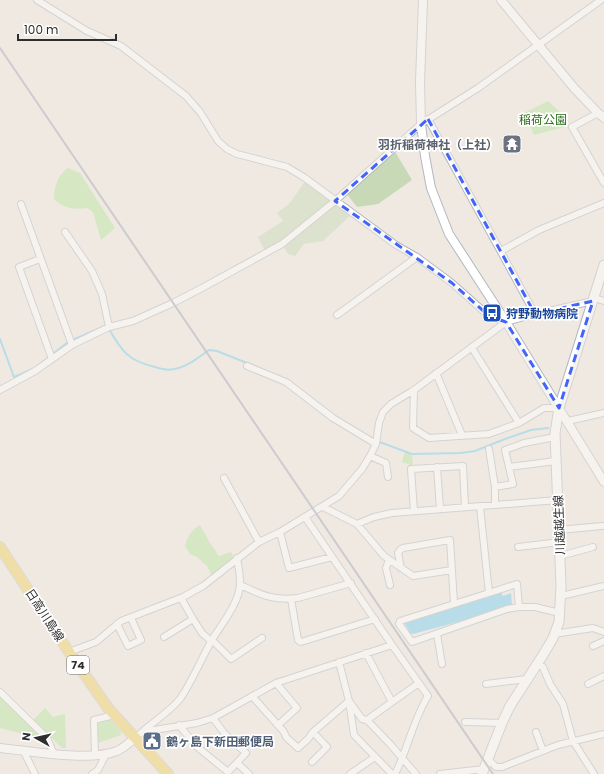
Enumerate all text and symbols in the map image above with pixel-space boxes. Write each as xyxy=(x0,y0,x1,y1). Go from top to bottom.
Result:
scale bar xyxy=(18,16,116,42)
text: 100 m xyxy=(24,21,58,38)
park label: 稲荷公園 xyxy=(519,111,567,128)
temple icon: 羽折稲荷神社（上社） xyxy=(501,133,523,155)
place label: 羽折稲荷神社（上社） xyxy=(378,136,498,153)
bus stop icon: 狩野動物病院 xyxy=(481,302,503,324)
place label: 狩野動物病院 xyxy=(506,305,578,322)
street label: 川越越生線 xyxy=(549,495,569,555)
street label: 日高川島線 xyxy=(22,585,68,645)
road number: 74 xyxy=(67,656,89,674)
north arrow xyxy=(16,718,56,758)
public building icon: 鶴ヶ島下新田郵便局 xyxy=(141,730,163,752)
text: N xyxy=(18,731,35,742)
place label: 鶴ヶ島下新田郵便局 xyxy=(166,733,274,750)

